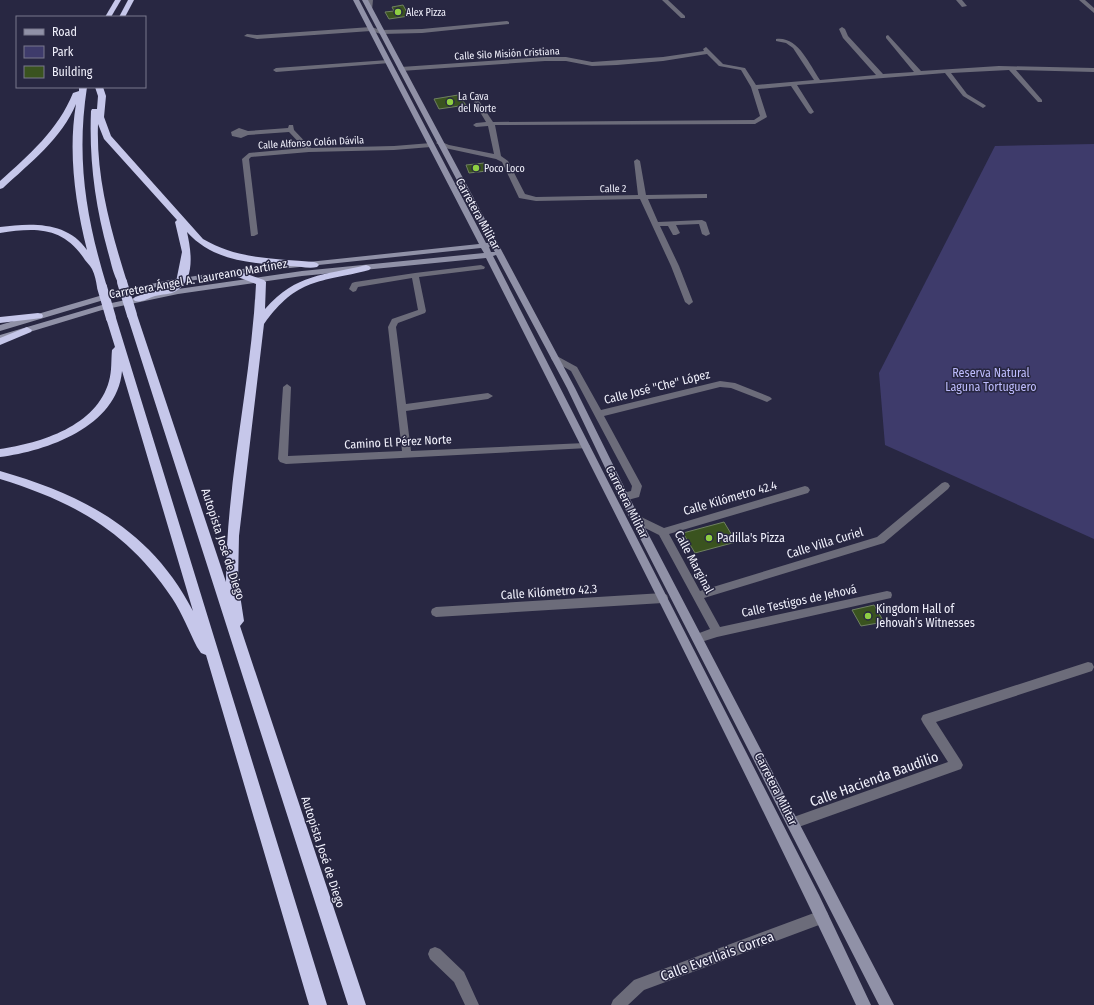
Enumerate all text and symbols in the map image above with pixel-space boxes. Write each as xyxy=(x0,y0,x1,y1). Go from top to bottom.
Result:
marker: Alex Pizza xyxy=(393,7,403,17)
place label: Alex Pizza xyxy=(406,7,446,19)
legend xyxy=(16,16,146,88)
text: Road xyxy=(52,25,77,39)
text: Park xyxy=(52,45,74,59)
street label: Calle Silo Misión Cristiana xyxy=(454,45,560,63)
text: Building xyxy=(52,65,93,79)
place label: La Cava del Norte xyxy=(458,91,496,115)
marker: La Cava del Norte xyxy=(445,97,455,107)
street label: Calle Alfonso Colón Dávila xyxy=(258,134,364,152)
marker: Poco Loco xyxy=(471,163,481,173)
place label: Poco Loco xyxy=(484,163,525,175)
street label: Carretera Militar xyxy=(453,176,504,253)
street label: Calle 2 xyxy=(600,183,627,195)
street label: Carretera Ángel A. Laureano Martínez xyxy=(108,255,288,302)
park label: Reserva Natural Laguna Tortuguero xyxy=(945,366,1037,394)
street label: Calle José "Che" López xyxy=(603,367,712,407)
street label: Camino El Pérez Norte xyxy=(344,432,452,452)
street label: Carretera Militar xyxy=(603,463,652,541)
street label: Calle Kilómetro 42.4 xyxy=(682,478,778,518)
street label: Autopista José de Diego xyxy=(198,487,248,601)
street label: Calle Villa Curiel xyxy=(785,525,865,561)
street label: Calle Marginal xyxy=(672,528,716,596)
place label: Padilla's Pizza xyxy=(717,531,785,545)
marker: Padilla's Pizza xyxy=(704,533,714,543)
street label: Calle Kilómetro 42.3 xyxy=(500,582,598,602)
street label: Calle Testigos de Jehová xyxy=(740,582,858,620)
place label: Kingdom Hall of Jehovah’s Witnesses xyxy=(876,602,975,630)
marker: Kingdom Hall of Jehovah’s Witnesses xyxy=(863,611,873,621)
street label: Calle Hacienda Baudilio xyxy=(808,748,941,811)
street label: Carretera Militar xyxy=(752,750,801,828)
street label: Autopista José de Diego xyxy=(298,795,348,909)
street label: Calle Everliais Correa xyxy=(658,928,776,985)

